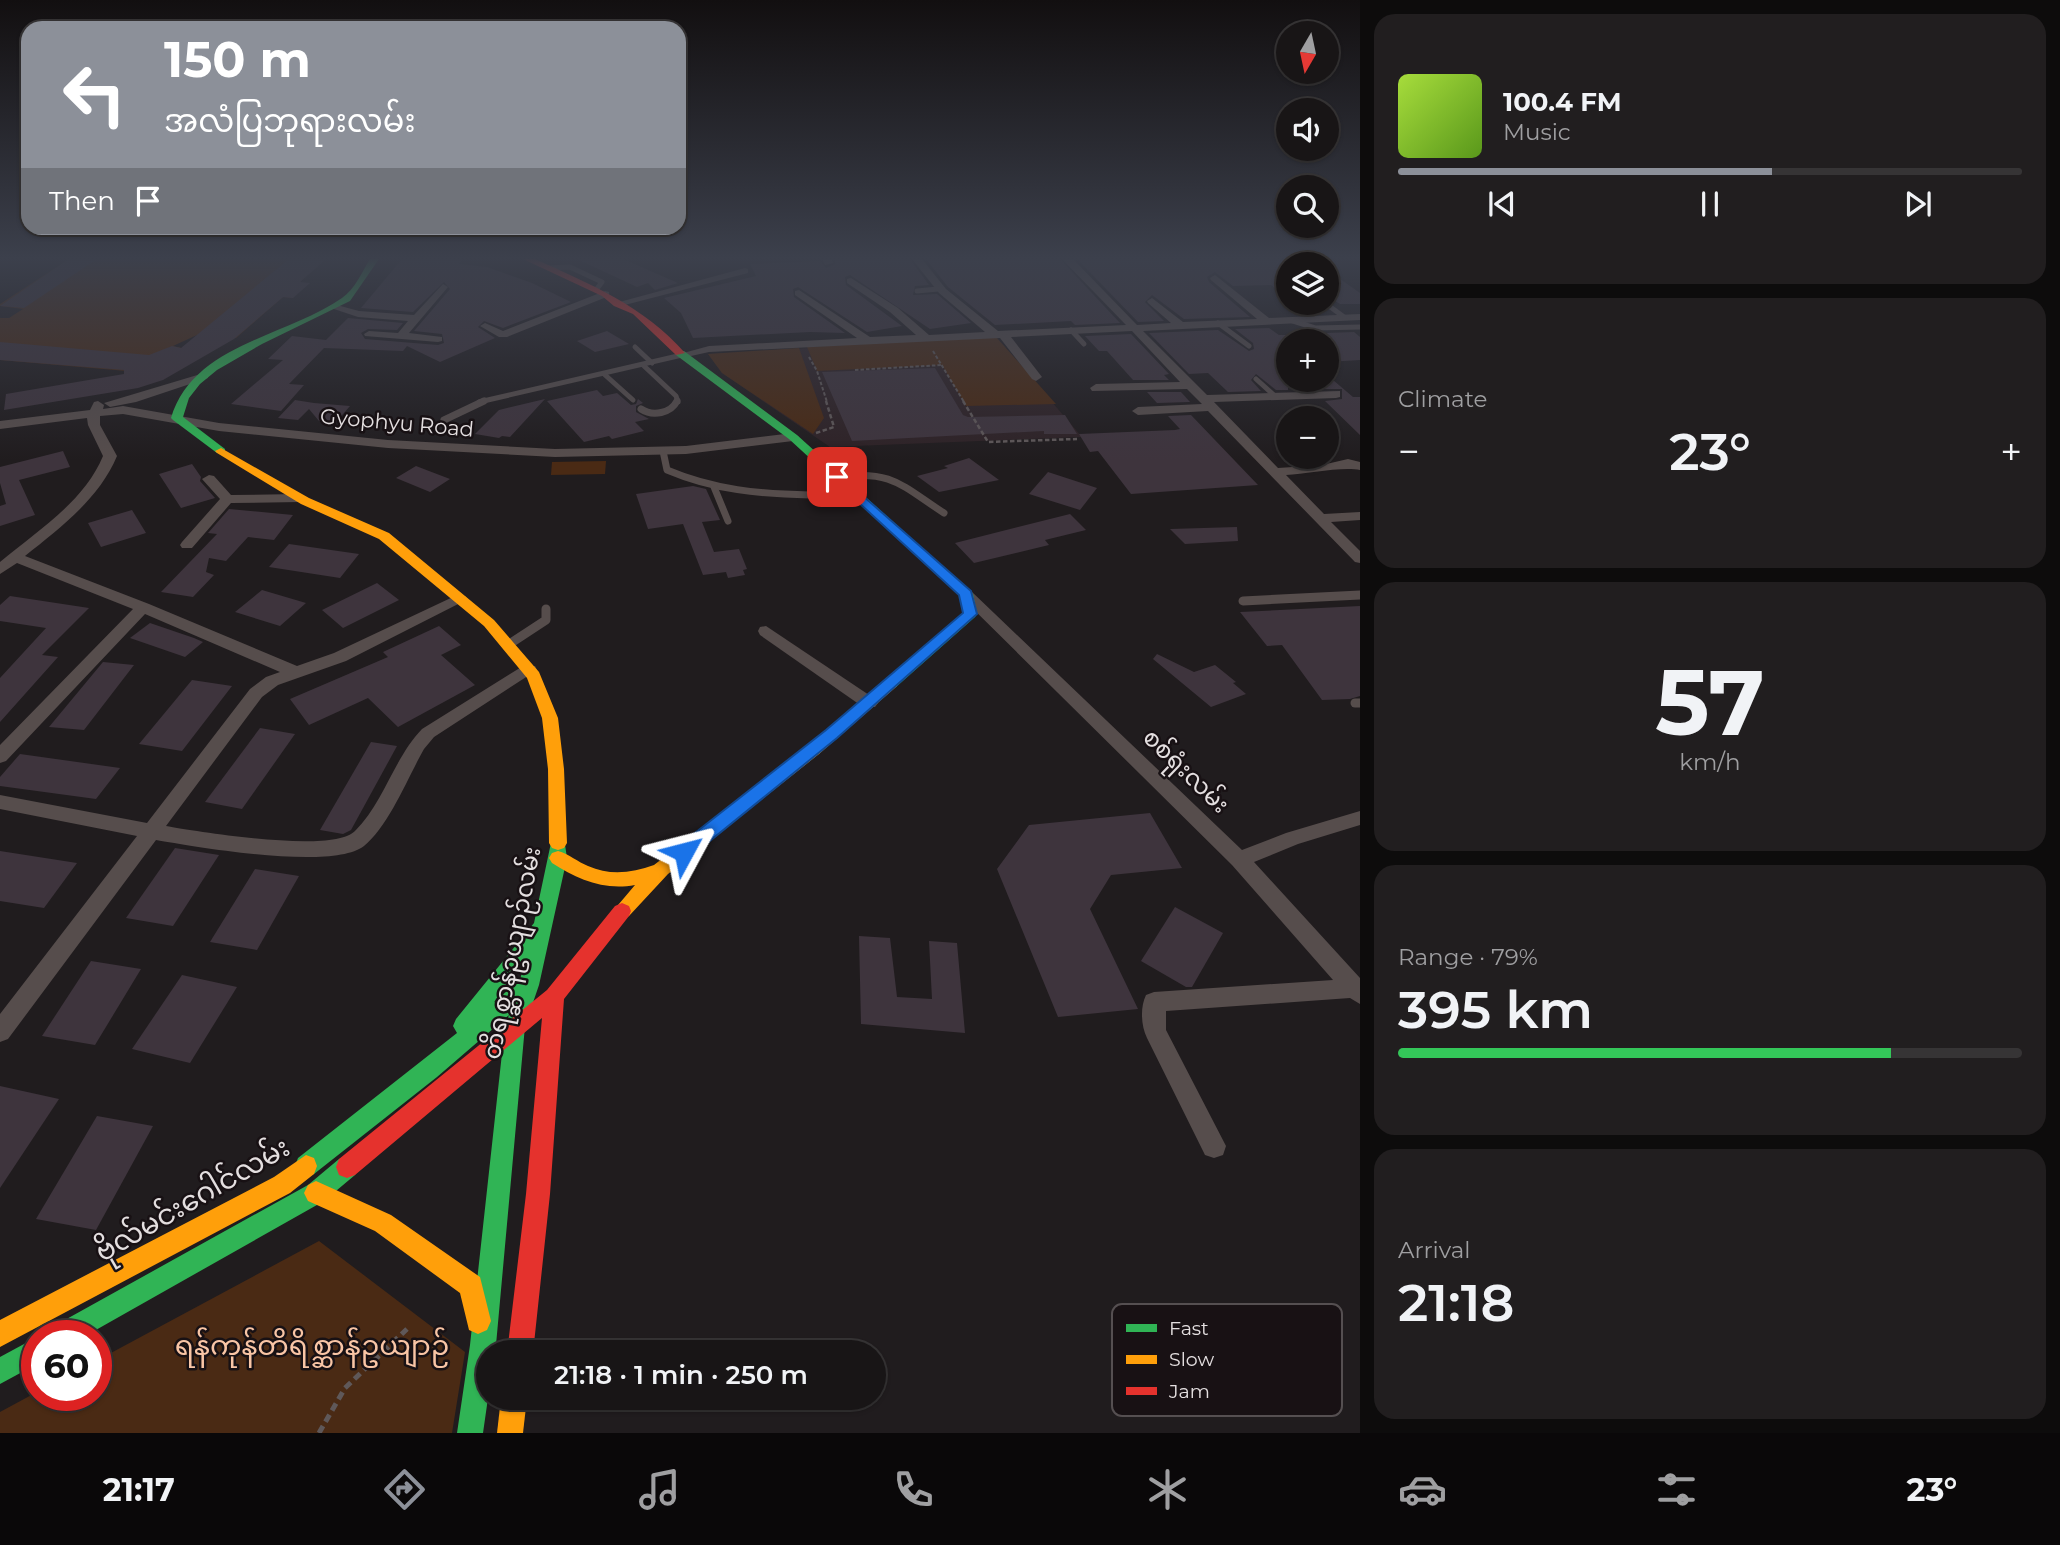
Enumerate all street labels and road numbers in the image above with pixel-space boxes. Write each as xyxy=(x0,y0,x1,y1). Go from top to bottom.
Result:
street label: Gyophyu Road xyxy=(319,403,475,442)
street label: စစ်ရုံးလမ်း xyxy=(1134,722,1236,822)
street label: တိရစ္ဆာန်ဥယျာဉ်လမ်း xyxy=(476,844,551,1063)
street label: ဗိုလ်မင်းဂေါင်လမ်း xyxy=(88,1129,298,1274)

